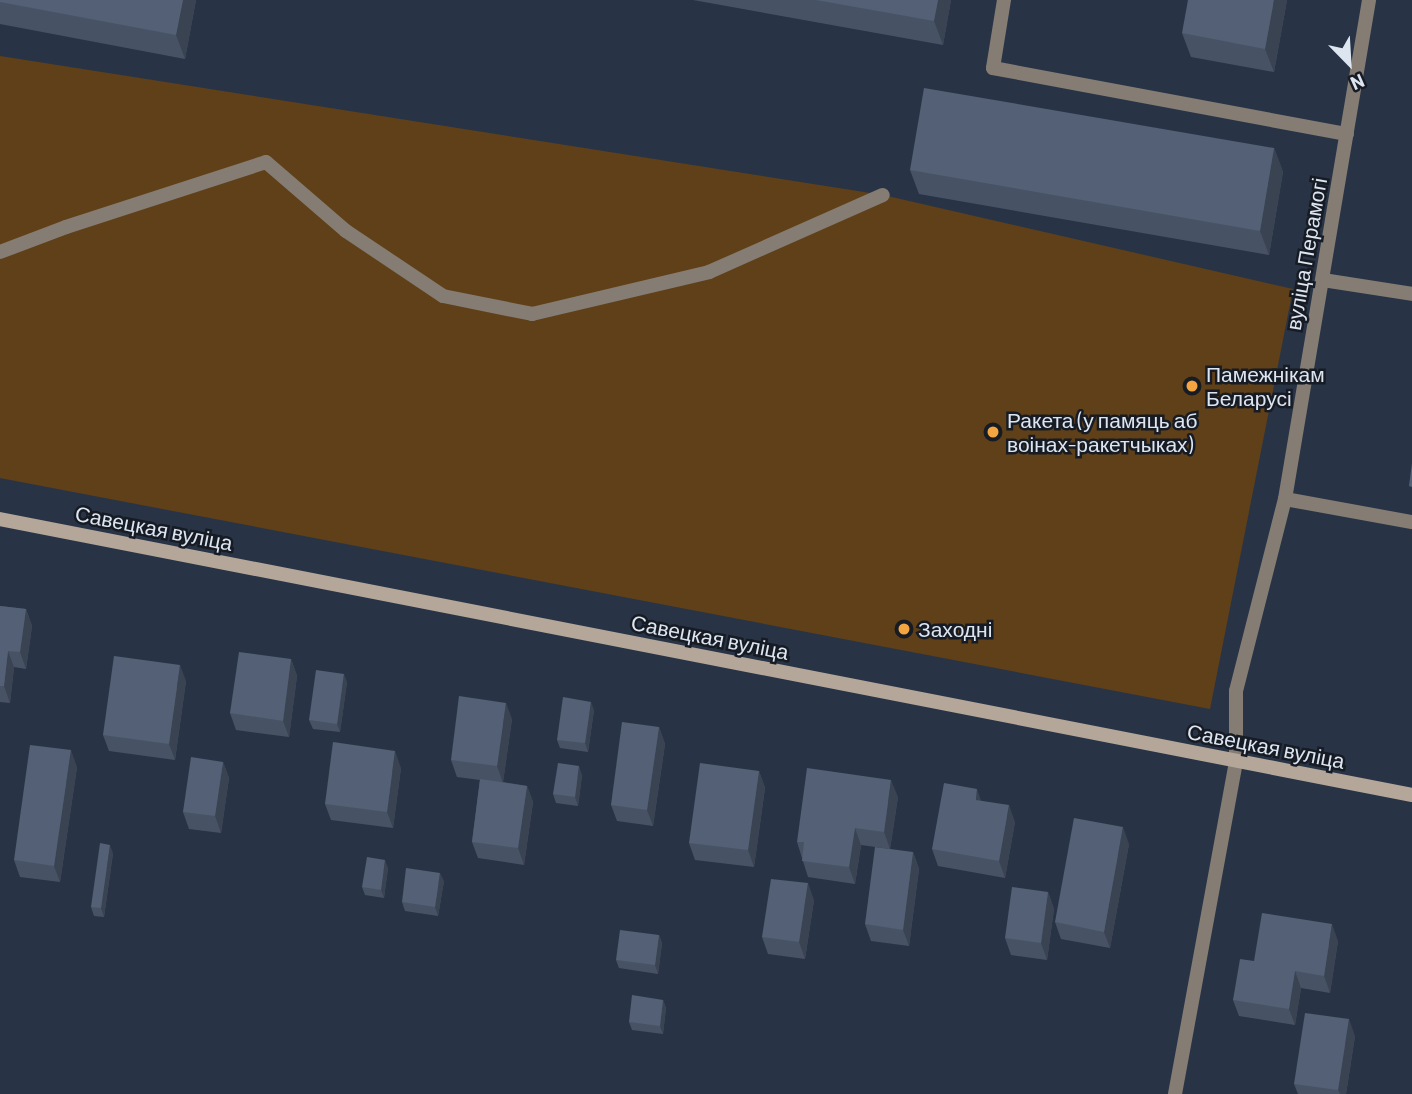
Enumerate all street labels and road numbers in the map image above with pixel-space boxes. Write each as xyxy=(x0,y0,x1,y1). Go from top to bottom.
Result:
street label: вуліца Перамогі xyxy=(1280,176,1332,332)
street label: Савецкая вуліца xyxy=(73,500,235,556)
street label: Савецкая вуліца xyxy=(629,609,791,665)
street label: Савецкая вуліца xyxy=(1185,718,1347,774)

